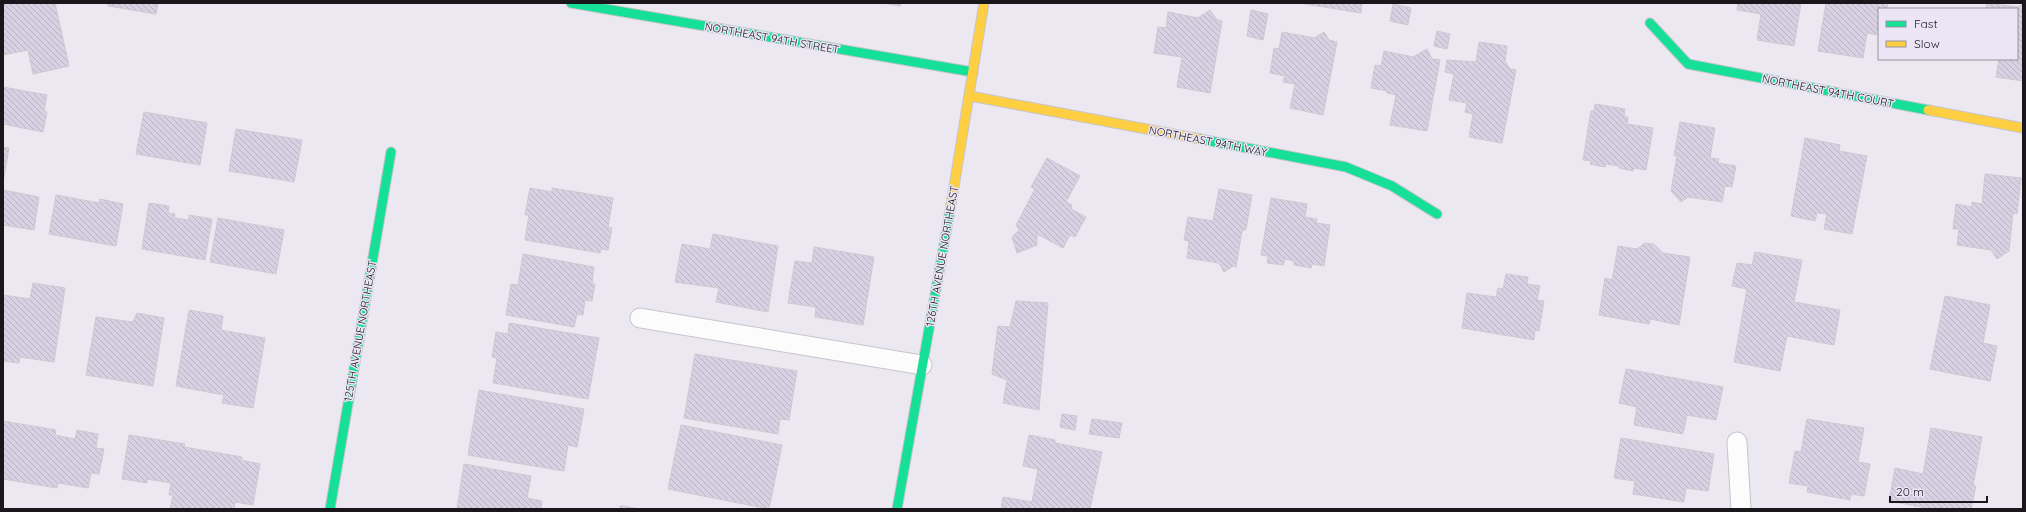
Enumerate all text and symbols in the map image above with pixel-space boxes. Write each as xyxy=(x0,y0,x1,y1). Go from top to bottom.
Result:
legend xyxy=(1878,8,2018,60)
text: Fast xyxy=(1914,16,1938,31)
street label: NORTHEAST 94TH STREET xyxy=(704,19,841,57)
text: Slow xyxy=(1914,36,1940,51)
street label: NORTHEAST 94TH COURT xyxy=(1761,71,1896,111)
street label: NORTHEAST 94TH WAY xyxy=(1148,123,1268,159)
street label: 126TH AVENUE NORTHEAST xyxy=(923,184,961,328)
street label: 125TH AVENUE NORTHEAST xyxy=(341,259,379,403)
scale bar xyxy=(1890,478,1987,504)
text: 20 m xyxy=(1896,484,1924,499)

